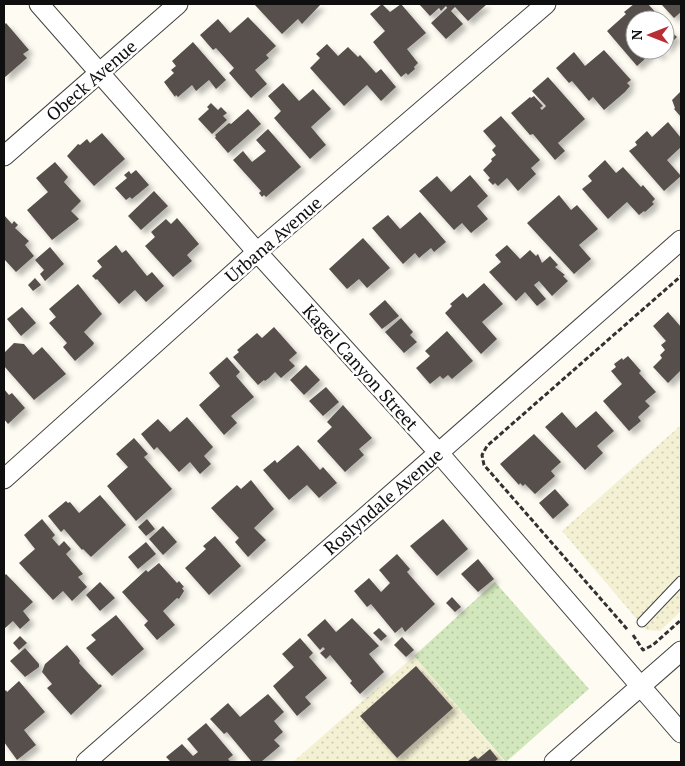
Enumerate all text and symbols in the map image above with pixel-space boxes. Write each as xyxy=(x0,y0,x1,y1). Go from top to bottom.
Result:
north arrow xyxy=(625,10,675,60)
text: N xyxy=(627,29,646,40)
street label: Obeck Avenue xyxy=(41,34,141,126)
street label: Urbana Avenue xyxy=(220,190,326,288)
street label: Kagel Canyon Street xyxy=(298,299,424,436)
street label: Roslyndale Avenue xyxy=(318,443,448,559)

